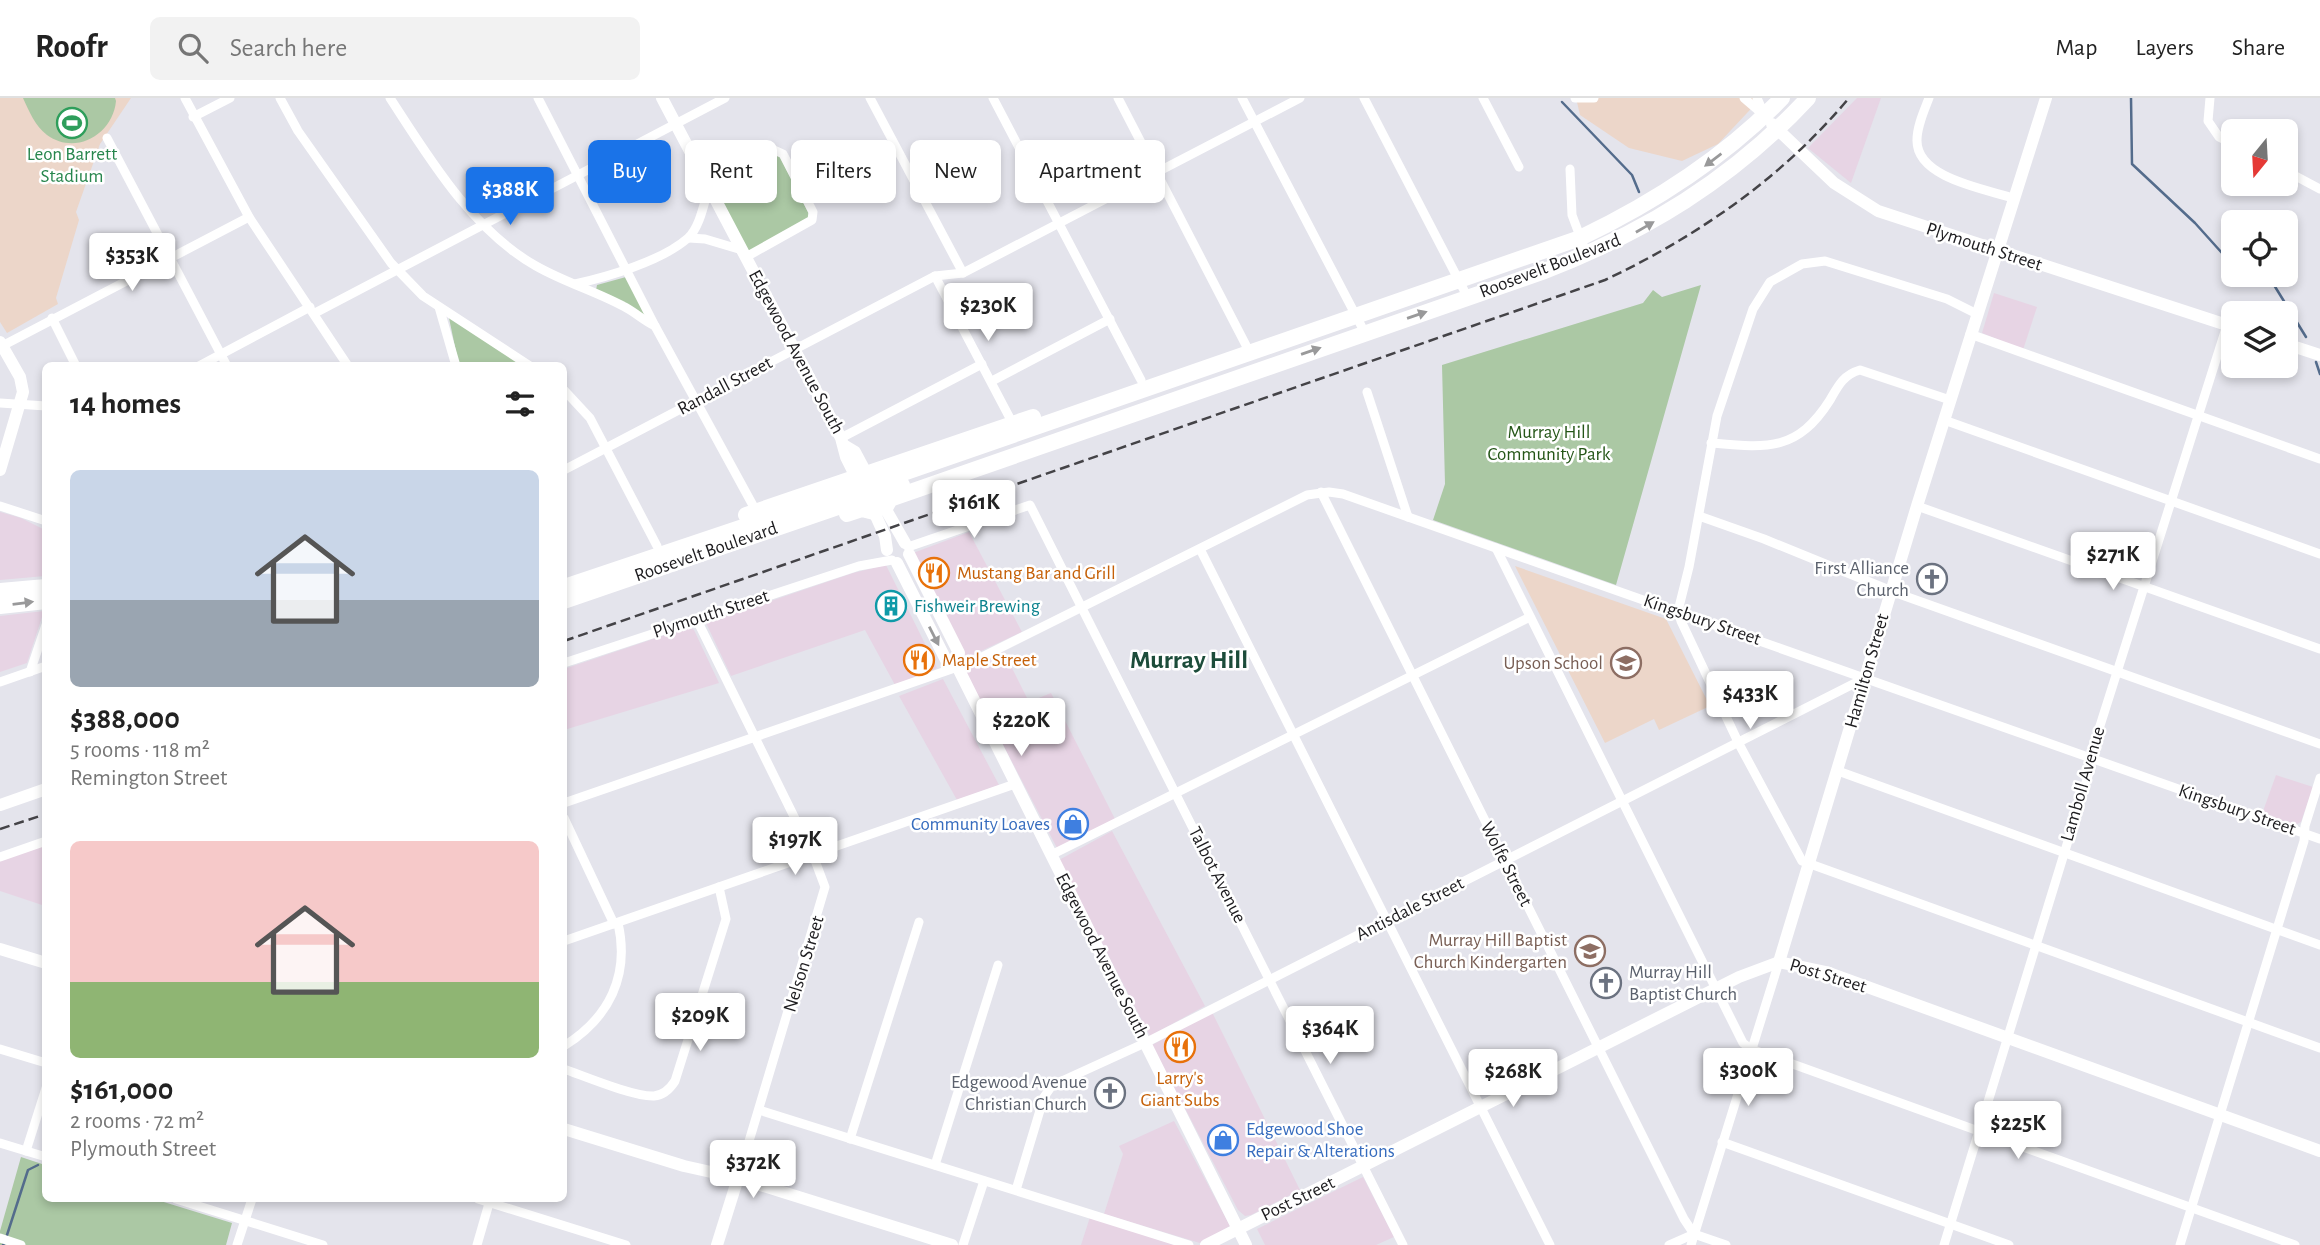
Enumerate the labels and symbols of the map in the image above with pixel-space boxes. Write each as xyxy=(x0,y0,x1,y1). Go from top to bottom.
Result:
sports icon: Leon Barrett Stadium xyxy=(55,106,89,140)
north arrow xyxy=(2221,119,2298,196)
place label: Leon Barrett Stadium xyxy=(27,145,117,186)
one-way arrow xyxy=(1703,153,1722,167)
pin: $388K xyxy=(461,167,559,227)
street label: Plymouth Street xyxy=(1924,219,2044,275)
one-way arrow xyxy=(1635,221,1655,233)
street label: Roosevelt Boulevard xyxy=(1477,230,1623,302)
pin: $353K xyxy=(83,234,181,293)
street label: Edgewood Avenue South xyxy=(745,267,847,437)
pin: $230K xyxy=(939,284,1037,343)
one-way arrow xyxy=(1406,309,1427,320)
one-way arrow xyxy=(1301,345,1322,356)
street label: Randall Street xyxy=(674,353,776,419)
park label: Murray Hill Community Park xyxy=(1488,423,1611,464)
pin: $161K xyxy=(925,480,1023,540)
street label: Roosevelt Boulevard xyxy=(632,519,780,585)
pin: $271K xyxy=(2064,532,2162,592)
restaurant icon: Mustang Bar and Grill xyxy=(917,556,951,590)
place label: First Alliance Church xyxy=(1814,559,1909,600)
church icon: First Alliance Church xyxy=(1915,562,1949,596)
place label: Mustang Bar and Grill xyxy=(957,564,1116,583)
street label: Plymouth Street xyxy=(651,586,771,642)
building icon: Fishweir Brewing xyxy=(874,589,908,623)
street label: Kingsbury Street xyxy=(1641,591,1763,649)
place label: Fishweir Brewing xyxy=(914,597,1041,616)
one-way arrow xyxy=(12,598,34,609)
street label: Hamilton Street xyxy=(1842,612,1892,730)
one-way arrow xyxy=(928,626,939,646)
restaurant icon: Maple Street xyxy=(902,643,936,677)
school or university icon: Upson School xyxy=(1609,646,1643,680)
district label: Murray Hill xyxy=(1130,647,1248,673)
place label: Maple Street xyxy=(942,651,1037,670)
place label: Upson School xyxy=(1504,654,1603,673)
pin: $433K xyxy=(1701,672,1799,731)
pin: $220K xyxy=(972,698,1070,758)
street label: Lamboll Avenue xyxy=(2058,724,2108,844)
street label: Kingsbury Street xyxy=(2176,781,2298,839)
shop icon: Community Loaves xyxy=(1056,807,1090,841)
place label: Community Loaves xyxy=(911,815,1050,834)
pin: $197K xyxy=(746,818,844,877)
street label: Wolfe Street xyxy=(1477,819,1535,909)
street label: Talbot Avenue xyxy=(1185,824,1249,926)
street label: Edgewood Avenue South xyxy=(1052,870,1152,1042)
street label: Antisdale Street xyxy=(1353,874,1467,944)
street label: Nelson Street xyxy=(780,913,828,1015)
place label: Murray Hill Baptist Church Kindergarten xyxy=(1414,931,1567,972)
school or university icon: Murray Hill Baptist Church Kindergarten xyxy=(1573,934,1607,968)
street label: Post Street xyxy=(1787,955,1869,997)
place label: Murray Hill Baptist Church xyxy=(1629,963,1737,1004)
church icon: Murray Hill Baptist Church xyxy=(1589,966,1623,1000)
pin: $209K xyxy=(651,993,749,1053)
pin: $364K xyxy=(1281,1006,1379,1066)
restaurant icon: Larry's Giant Subs xyxy=(1163,1030,1197,1064)
pin: $300K xyxy=(1699,1048,1797,1108)
pin: $268K xyxy=(1464,1049,1562,1109)
place label: Larry's Giant Subs xyxy=(1140,1069,1220,1110)
place label: Edgewood Avenue Christian Church xyxy=(951,1073,1087,1114)
church icon: Edgewood Avenue Christian Church xyxy=(1093,1076,1127,1110)
pin: $225K xyxy=(1969,1102,2067,1161)
place label: Edgewood Shoe Repair & Alterations xyxy=(1246,1120,1395,1161)
shop icon: Edgewood Shoe Repair & Alterations xyxy=(1206,1123,1240,1157)
pin: $372K xyxy=(704,1140,802,1200)
street label: Post Street xyxy=(1258,1173,1338,1225)

